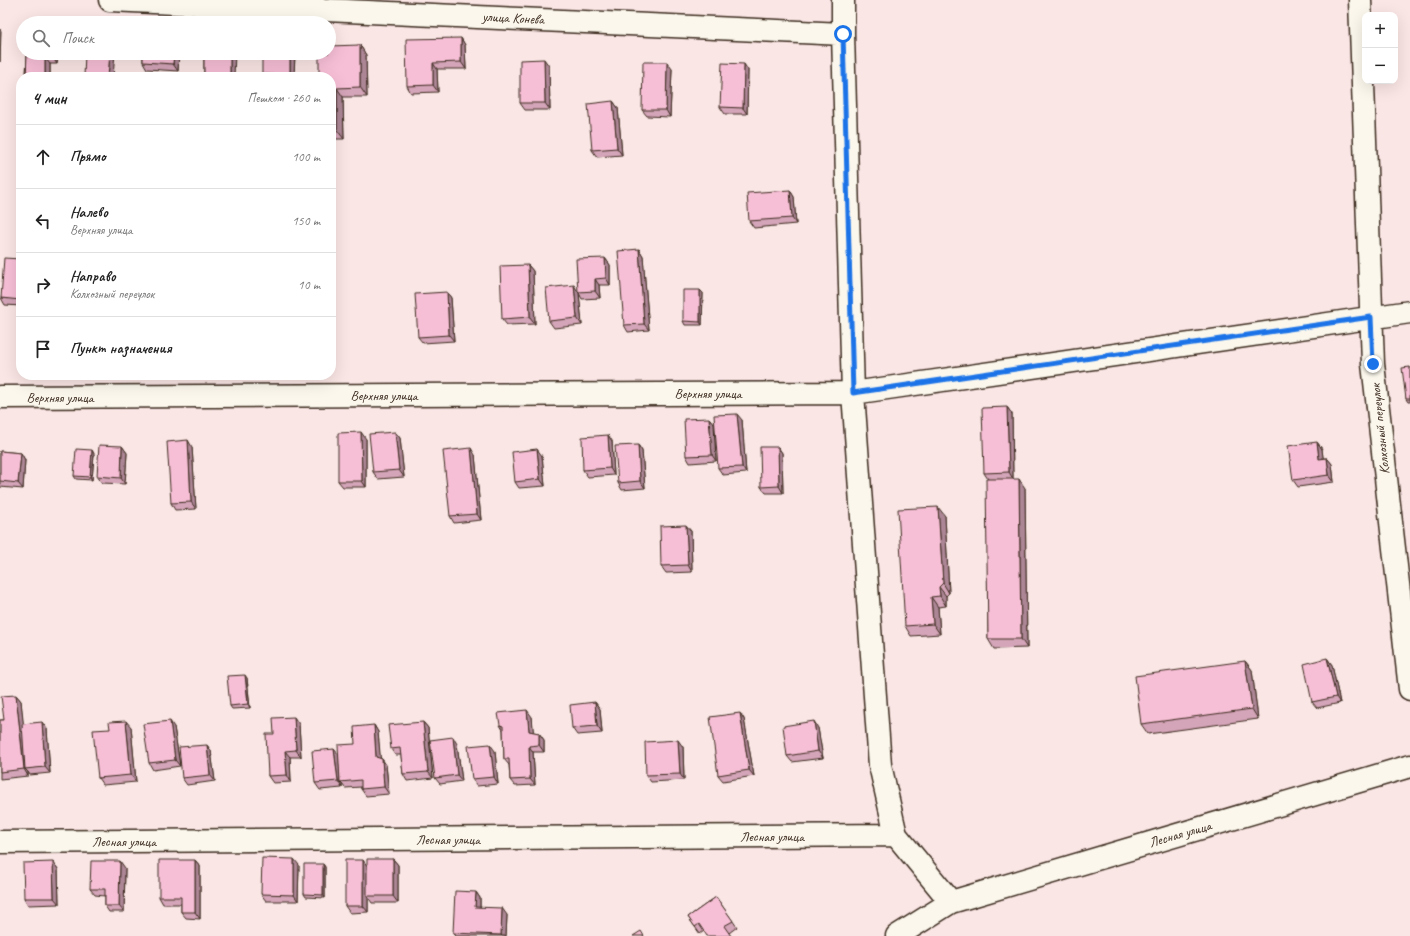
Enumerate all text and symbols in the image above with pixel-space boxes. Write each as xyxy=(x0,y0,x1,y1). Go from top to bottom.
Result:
street label: улица Конева xyxy=(481,8,546,28)
map controls xyxy=(1362,12,1398,84)
button: + xyxy=(1362,12,1398,48)
search box xyxy=(16,16,336,60)
route start xyxy=(834,25,852,43)
icon: search xyxy=(30,27,52,49)
text: Поиск xyxy=(62,29,94,48)
button: − xyxy=(1362,48,1398,84)
text: 4 мин xyxy=(32,88,67,109)
text: Пешком · 260 m xyxy=(247,90,320,106)
icon: ahead xyxy=(32,146,54,168)
text: Прямо xyxy=(70,147,106,166)
text: 100 m xyxy=(292,149,320,165)
text: Налево xyxy=(70,203,108,222)
icon: left xyxy=(32,210,54,232)
text: 150 m xyxy=(292,213,320,229)
text: Верхняя улица xyxy=(70,222,132,238)
text: Направо xyxy=(70,267,116,286)
icon: right xyxy=(32,274,54,296)
text: 10 m xyxy=(298,277,320,293)
text: Колхозный переулок xyxy=(70,286,154,302)
icon: arrive xyxy=(32,338,54,360)
text: Пункт назначения xyxy=(70,339,172,358)
route end xyxy=(1364,355,1382,373)
street label: Колхозный переулок xyxy=(1367,381,1393,475)
street label: Верхняя улица xyxy=(674,385,743,402)
street label: Верхняя улица xyxy=(350,387,419,404)
street label: Верхняя улица xyxy=(26,389,95,406)
street label: Лесная улица xyxy=(1147,817,1214,851)
street label: Лесная улица xyxy=(740,828,805,845)
street label: Лесная улица xyxy=(416,831,481,848)
street label: Лесная улица xyxy=(92,833,157,850)

